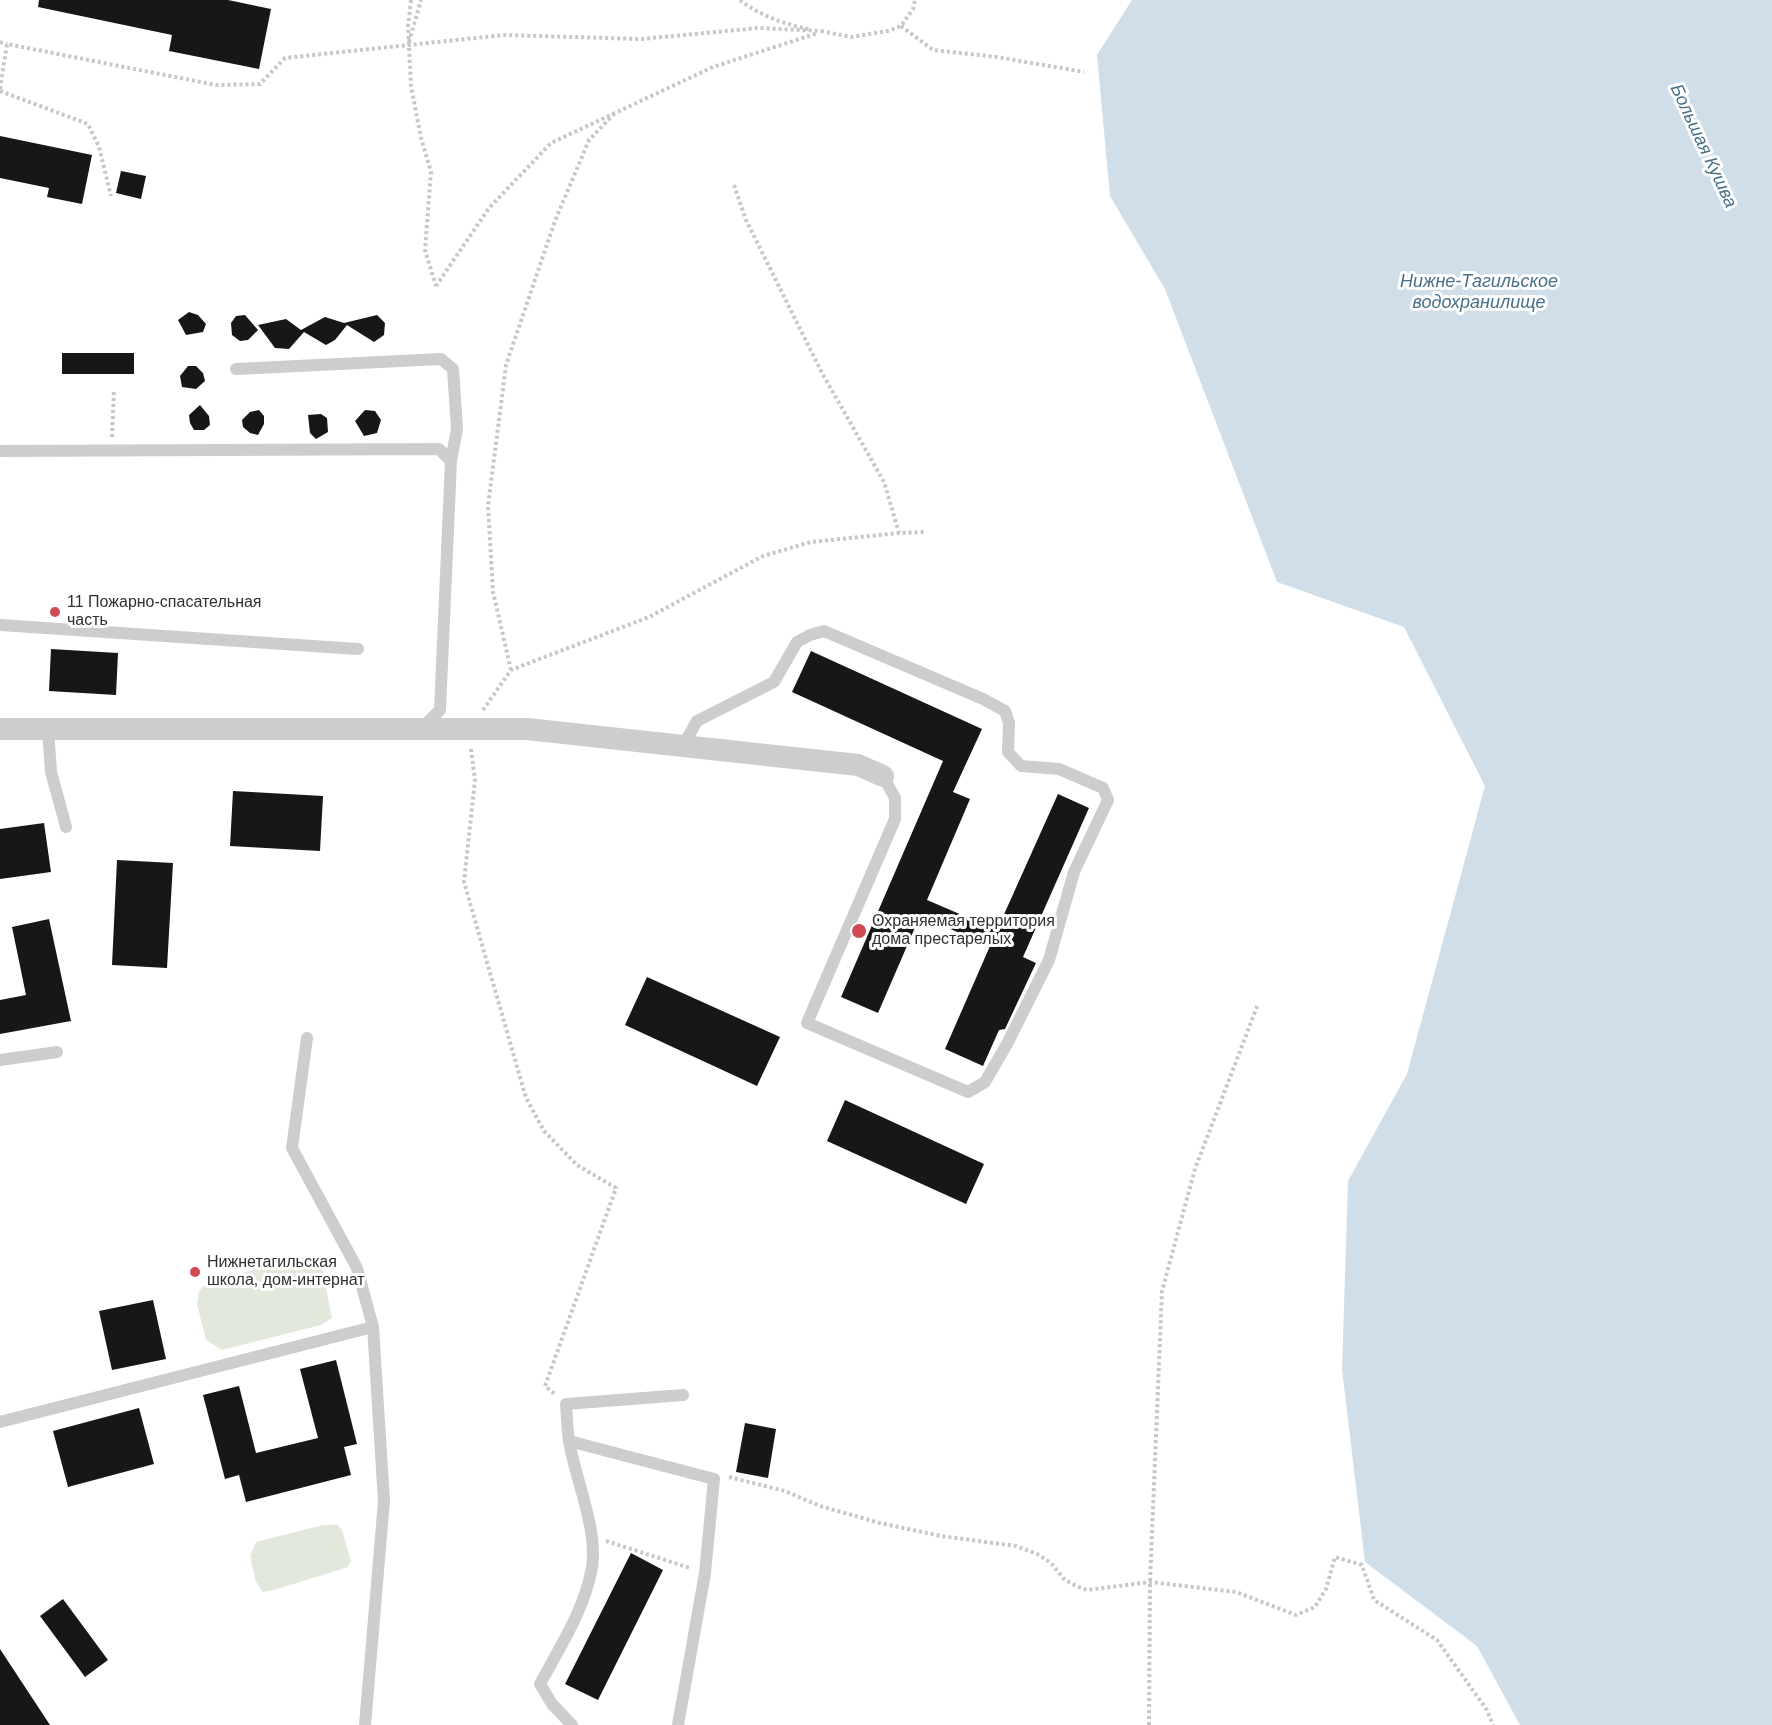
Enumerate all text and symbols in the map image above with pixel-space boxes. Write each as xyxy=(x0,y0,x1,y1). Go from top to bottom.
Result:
water label: Большая Кушва xyxy=(1665,81,1741,211)
water label: Нижне-Тагильское водохранилище xyxy=(1400,271,1558,314)
place label: 11 Пожарно-спасательная часть xyxy=(67,593,262,631)
marker: 11 Пожарно-спасательная часть xyxy=(48,605,62,619)
place label: Охраняемая территория дома престарелых xyxy=(872,912,1055,950)
marker: Охраняемая территория дома престарелых xyxy=(850,922,868,940)
place label: Нижнетагильская школа, дом-интернат xyxy=(207,1253,365,1291)
marker: Нижнетагильская школа, дом-интернат xyxy=(188,1265,202,1279)

